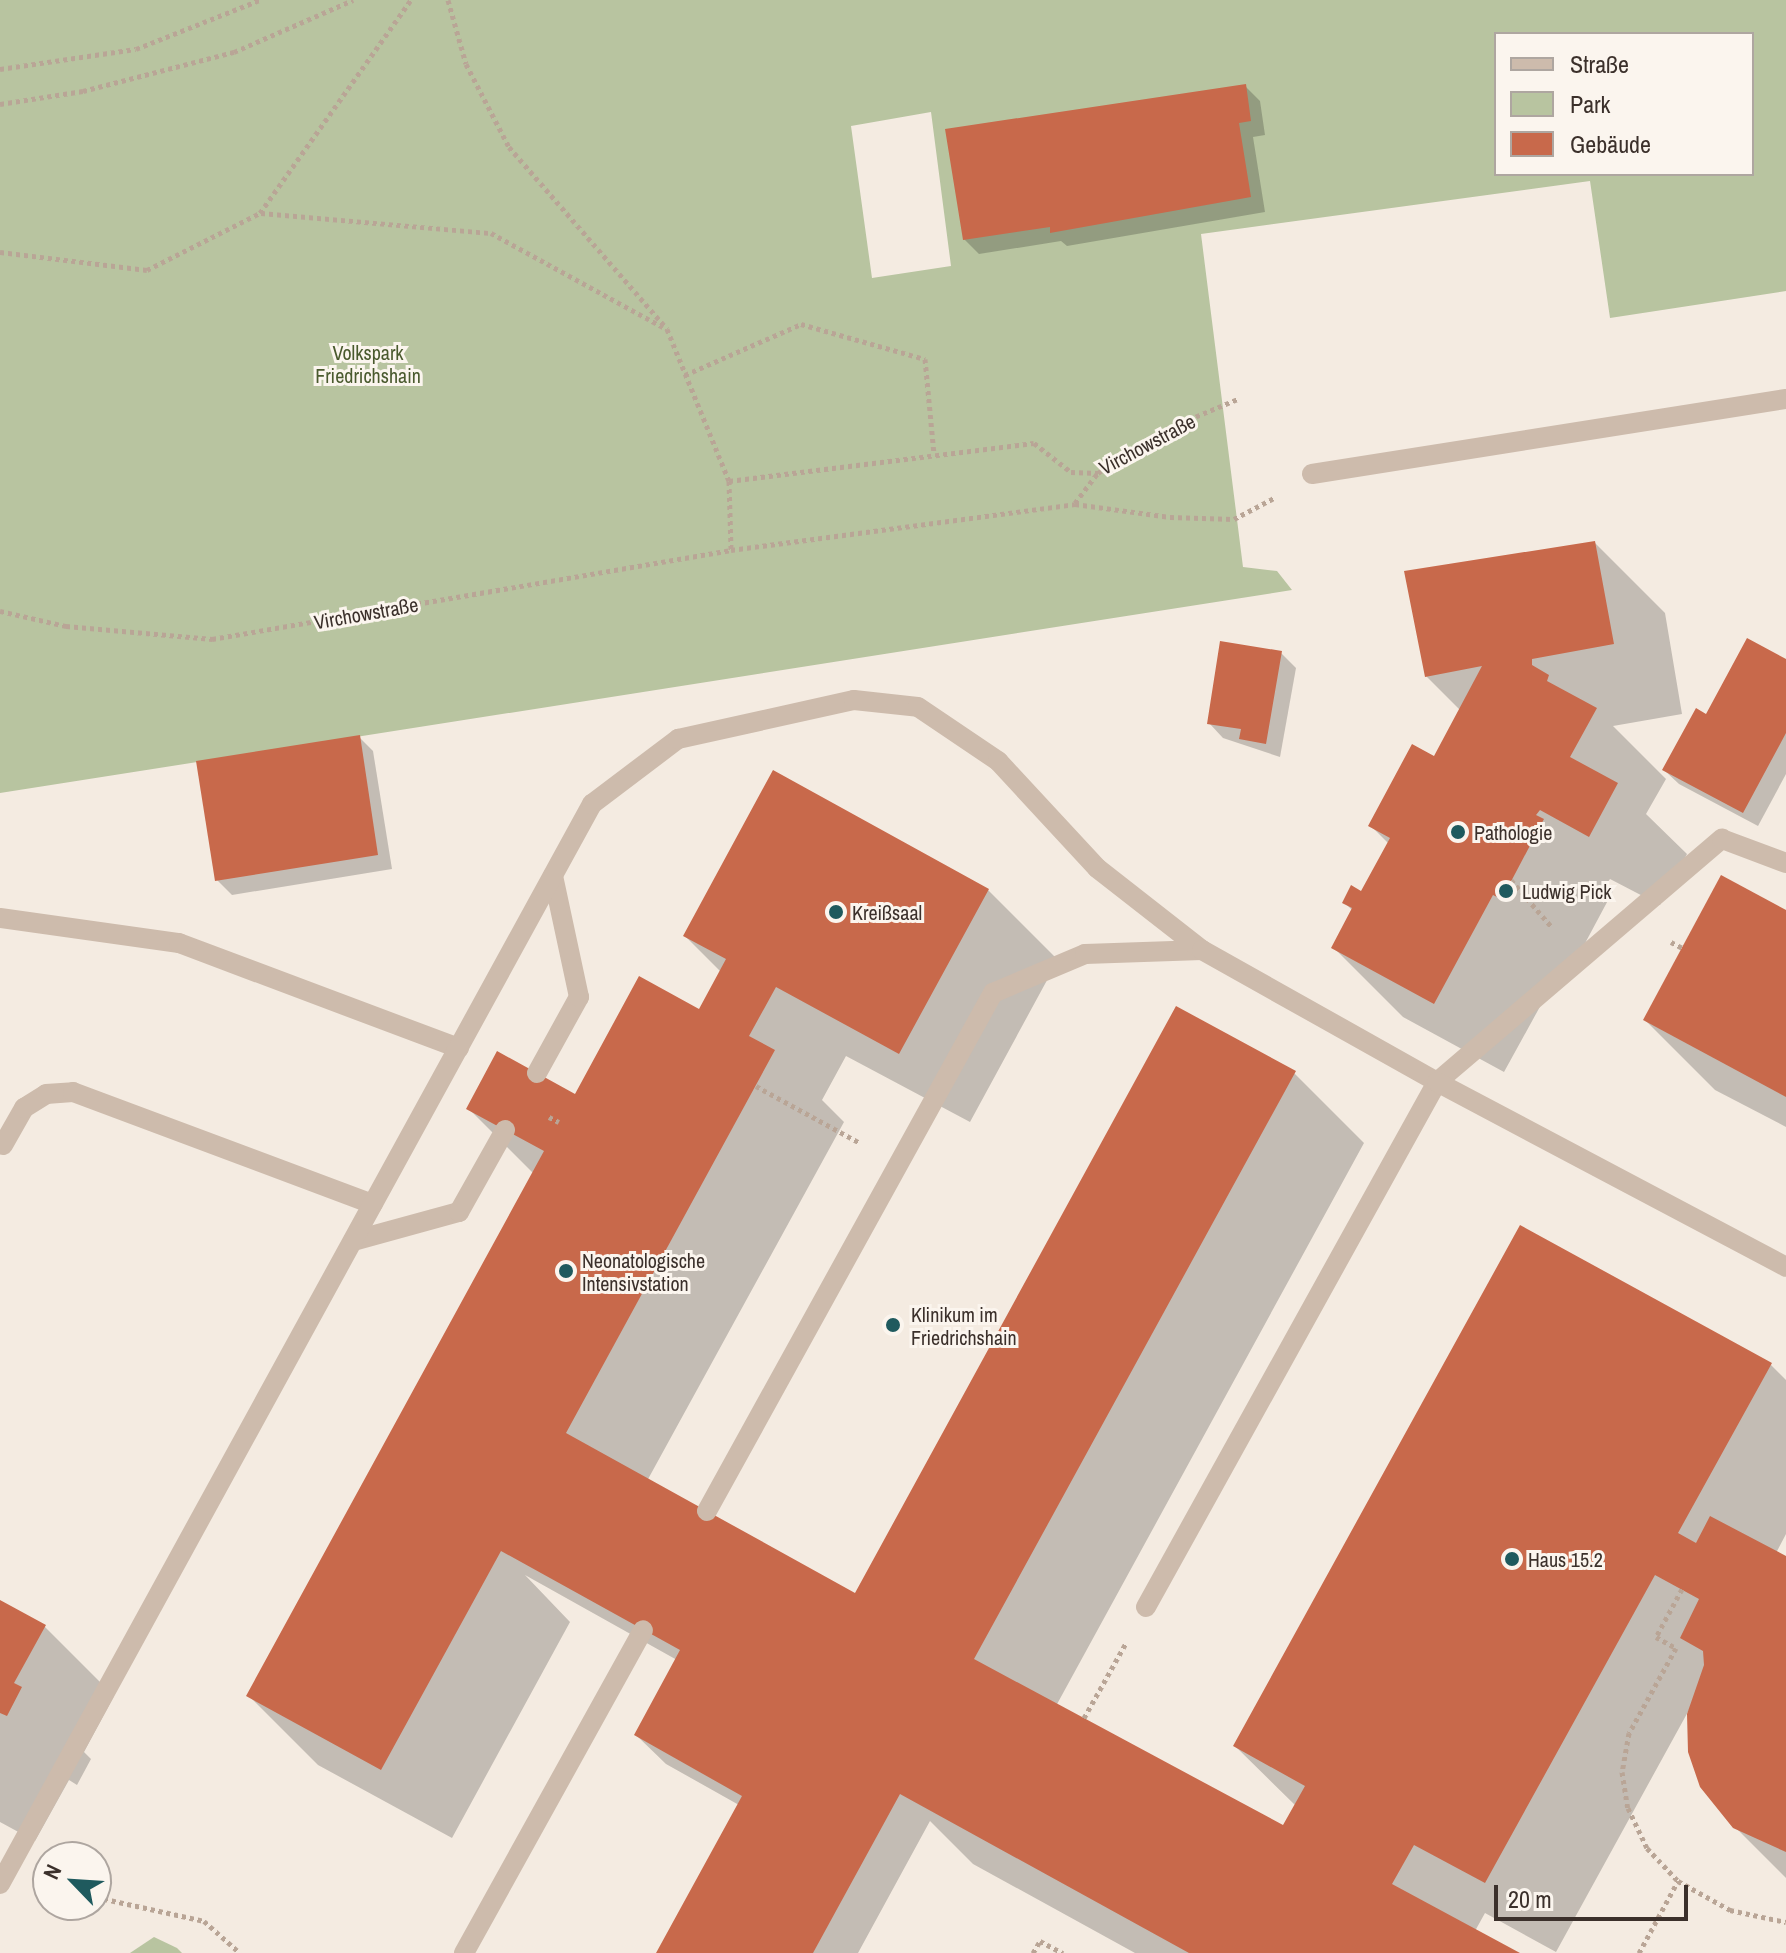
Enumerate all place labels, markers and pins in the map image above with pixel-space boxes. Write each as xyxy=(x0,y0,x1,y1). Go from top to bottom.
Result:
place label: Pathologie xyxy=(1474,820,1552,844)
marker: Pathologie xyxy=(1449,823,1467,841)
place label: Ludwig Pick xyxy=(1522,879,1611,903)
marker: Ludwig Pick xyxy=(1497,882,1515,900)
place label: Kreißsaal xyxy=(852,900,922,924)
marker: Kreißsaal xyxy=(827,903,845,921)
place label: Neonatologische Intensivstation xyxy=(582,1248,705,1295)
marker: Neonatologische Intensivstation xyxy=(557,1262,575,1280)
place label: Klinikum im Friedrichshain xyxy=(911,1302,1017,1349)
marker: Klinikum im Friedrichshain xyxy=(882,1314,904,1336)
place label: Haus 15.2 xyxy=(1528,1547,1603,1571)
marker: Haus 15.2 xyxy=(1503,1550,1521,1568)

